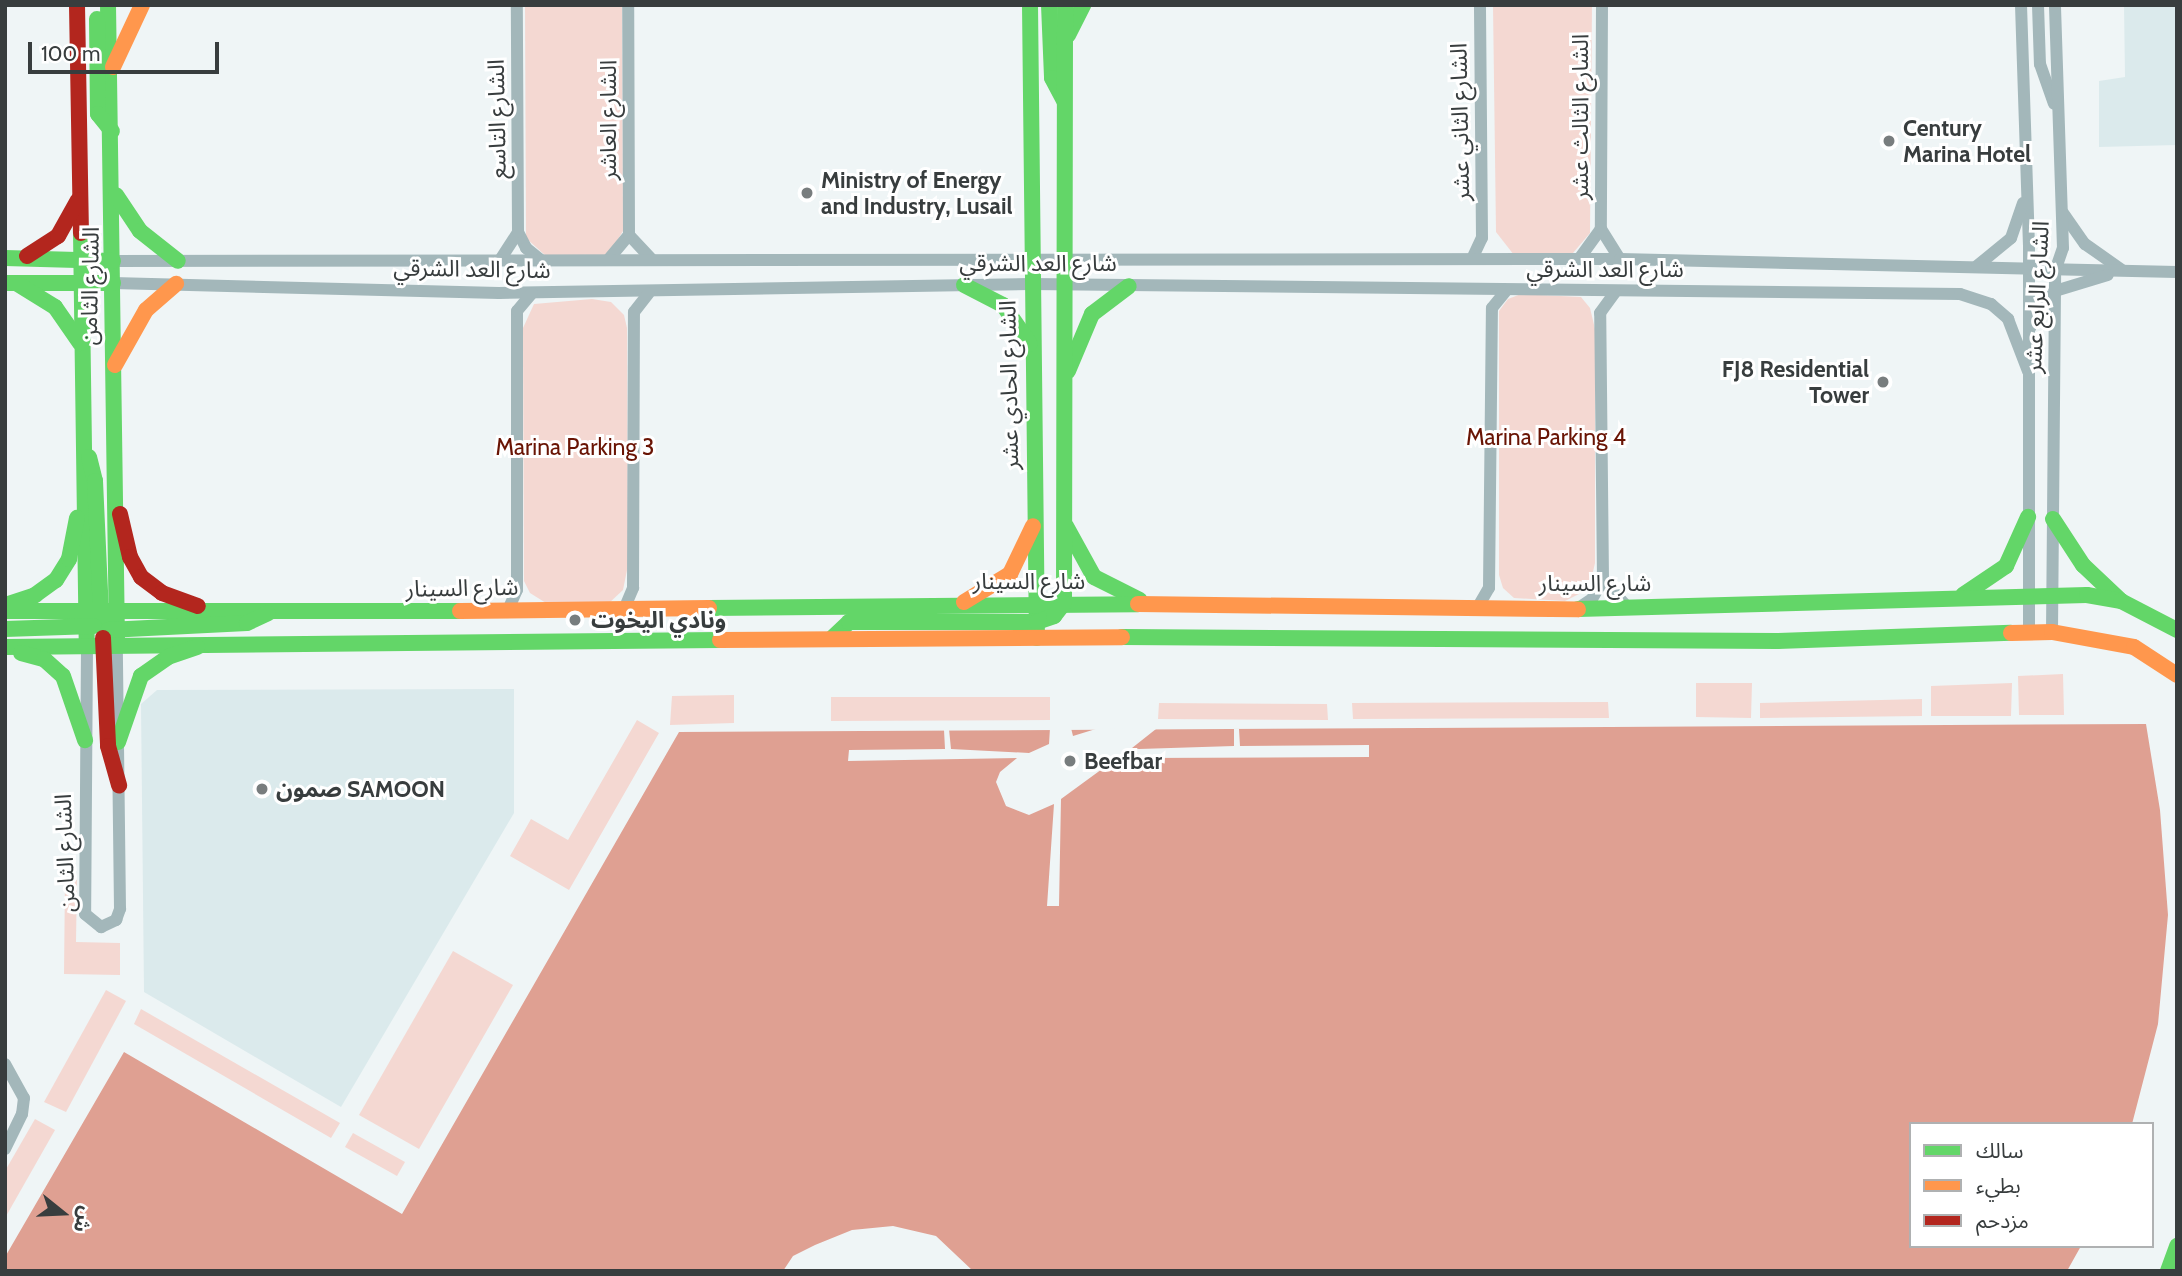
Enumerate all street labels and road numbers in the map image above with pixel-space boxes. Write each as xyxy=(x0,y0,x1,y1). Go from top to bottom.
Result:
street label: الشارع الثالث عشر xyxy=(1566,34,1594,200)
street label: الشارع الثاني عشر xyxy=(1445,43,1475,201)
street label: الشارع التاسع xyxy=(482,59,512,179)
street label: الشارع العاشر xyxy=(594,60,622,180)
street label: الشارع الرابع عشر xyxy=(2019,220,2055,374)
street label: الشارع الثامن xyxy=(75,226,105,346)
street label: شارع العد الشرقي xyxy=(959,249,1117,277)
street label: شارع العد الشرقي xyxy=(393,254,551,284)
street label: شارع العد الشرقي xyxy=(1526,255,1684,283)
street label: الشارع الحادي عشر xyxy=(994,300,1024,470)
street label: شارع السينار xyxy=(973,567,1085,595)
street label: شارع السينار xyxy=(1539,569,1651,597)
street label: شارع السينار xyxy=(405,573,519,603)
street label: الشارع الثامن xyxy=(49,793,81,913)

